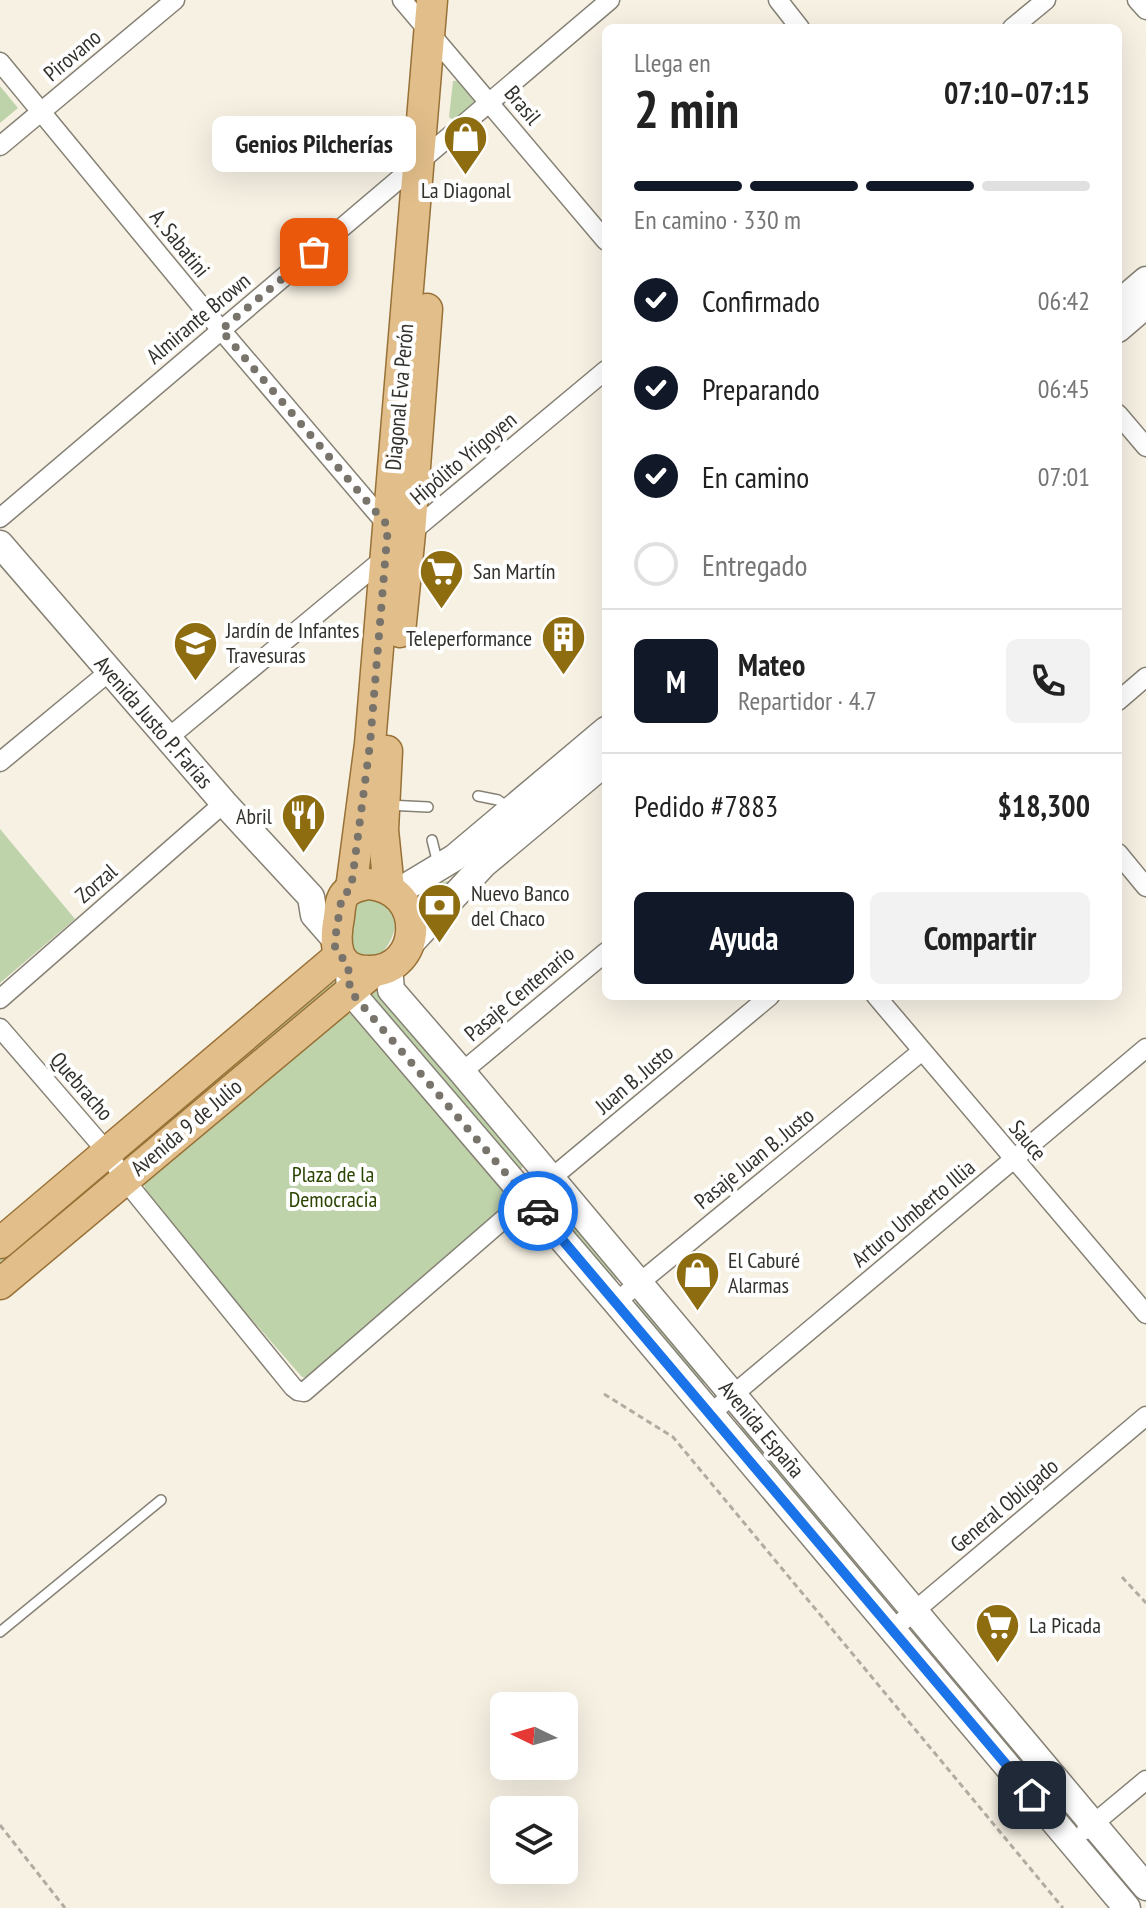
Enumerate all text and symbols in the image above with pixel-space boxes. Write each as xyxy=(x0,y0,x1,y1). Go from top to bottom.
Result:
street label: Pirovano xyxy=(38,23,106,87)
text: Llega en xyxy=(634,46,711,79)
text: 07:10–07:15 xyxy=(944,73,1090,112)
text: 2 min xyxy=(634,75,739,142)
street label: Brasil xyxy=(499,80,548,131)
shop icon: La Diagonal xyxy=(442,113,490,176)
callout: Genios Pilcherías xyxy=(212,116,416,172)
text: Genios Pilcherías xyxy=(235,127,393,160)
place label: La Diagonal xyxy=(421,176,512,204)
street label: A. Sabatini xyxy=(144,203,216,283)
text: En camino · 330 m xyxy=(634,203,801,236)
pin xyxy=(280,218,348,286)
icon: bag xyxy=(292,230,336,274)
street label: Almirante Brown xyxy=(140,266,256,370)
icon: check xyxy=(634,278,678,322)
text: Confirmado xyxy=(702,281,820,320)
text: 06:42 xyxy=(1038,284,1090,317)
street label: Diagonal Eva Perón xyxy=(379,322,419,472)
icon: check xyxy=(634,366,678,410)
text: Preparando xyxy=(702,369,820,408)
text: 06:45 xyxy=(1038,372,1090,405)
street label: Hipólito Yrigoyen xyxy=(404,405,522,511)
icon: check xyxy=(634,454,678,498)
text: En camino xyxy=(702,457,809,496)
text: 07:01 xyxy=(1038,460,1090,493)
text: Entregado xyxy=(702,545,808,584)
supermarket icon: San Martín xyxy=(418,547,466,610)
place label: San Martín xyxy=(473,557,555,585)
building icon: Teleperformance xyxy=(539,614,587,677)
place label: Jardín de Infantes Travesuras xyxy=(225,616,359,669)
school or university icon: Jardín de Infantes Travesuras xyxy=(171,619,219,682)
place label: Teleperformance xyxy=(406,624,532,652)
button: phone xyxy=(1006,639,1090,723)
text: Mateo xyxy=(738,645,805,684)
street label: Avenida Justo P. Farías xyxy=(89,650,219,794)
text: M xyxy=(666,662,686,701)
text: Repartidor · 4.7 xyxy=(738,684,877,717)
text: Pedido #7883 xyxy=(634,786,778,825)
text: $18,300 xyxy=(997,786,1090,825)
restaurant icon: Abril xyxy=(279,792,327,855)
place label: Abril xyxy=(236,802,273,830)
street label: Zorzal xyxy=(69,857,123,909)
place label: Nuevo Banco del Chaco xyxy=(471,879,570,932)
bank icon: Nuevo Banco del Chaco xyxy=(416,882,464,945)
button: Ayuda xyxy=(634,892,854,984)
button: Compartir xyxy=(870,892,1090,984)
street label: Pasaje Centenario xyxy=(458,939,580,1047)
street label: Juan B. Justo xyxy=(589,1038,679,1120)
street label: Quebracho xyxy=(44,1046,120,1126)
street label: Avenida 9 de Julio xyxy=(125,1072,247,1182)
street label: Pasaje Juan B. Justo xyxy=(688,1101,820,1215)
street label: Sauce xyxy=(1003,1114,1053,1166)
street label: Arturo Umberto Illia xyxy=(846,1153,980,1273)
park label: Plaza de la Democracia xyxy=(289,1160,377,1213)
courier xyxy=(498,1171,578,1251)
icon: car xyxy=(516,1189,560,1233)
place label: El Caburé Alarmas xyxy=(728,1246,800,1299)
shop icon: El Caburé Alarmas xyxy=(673,1249,721,1312)
street label: Avenida España xyxy=(713,1375,811,1483)
street label: General Obligado xyxy=(944,1452,1064,1558)
supermarket icon: La Picada xyxy=(974,1601,1022,1664)
place label: La Picada xyxy=(1029,1611,1101,1639)
north arrow xyxy=(490,1692,578,1780)
map controls xyxy=(490,1692,578,1884)
pin xyxy=(998,1761,1066,1829)
icon: home xyxy=(1010,1773,1054,1817)
button: layers xyxy=(490,1796,578,1884)

